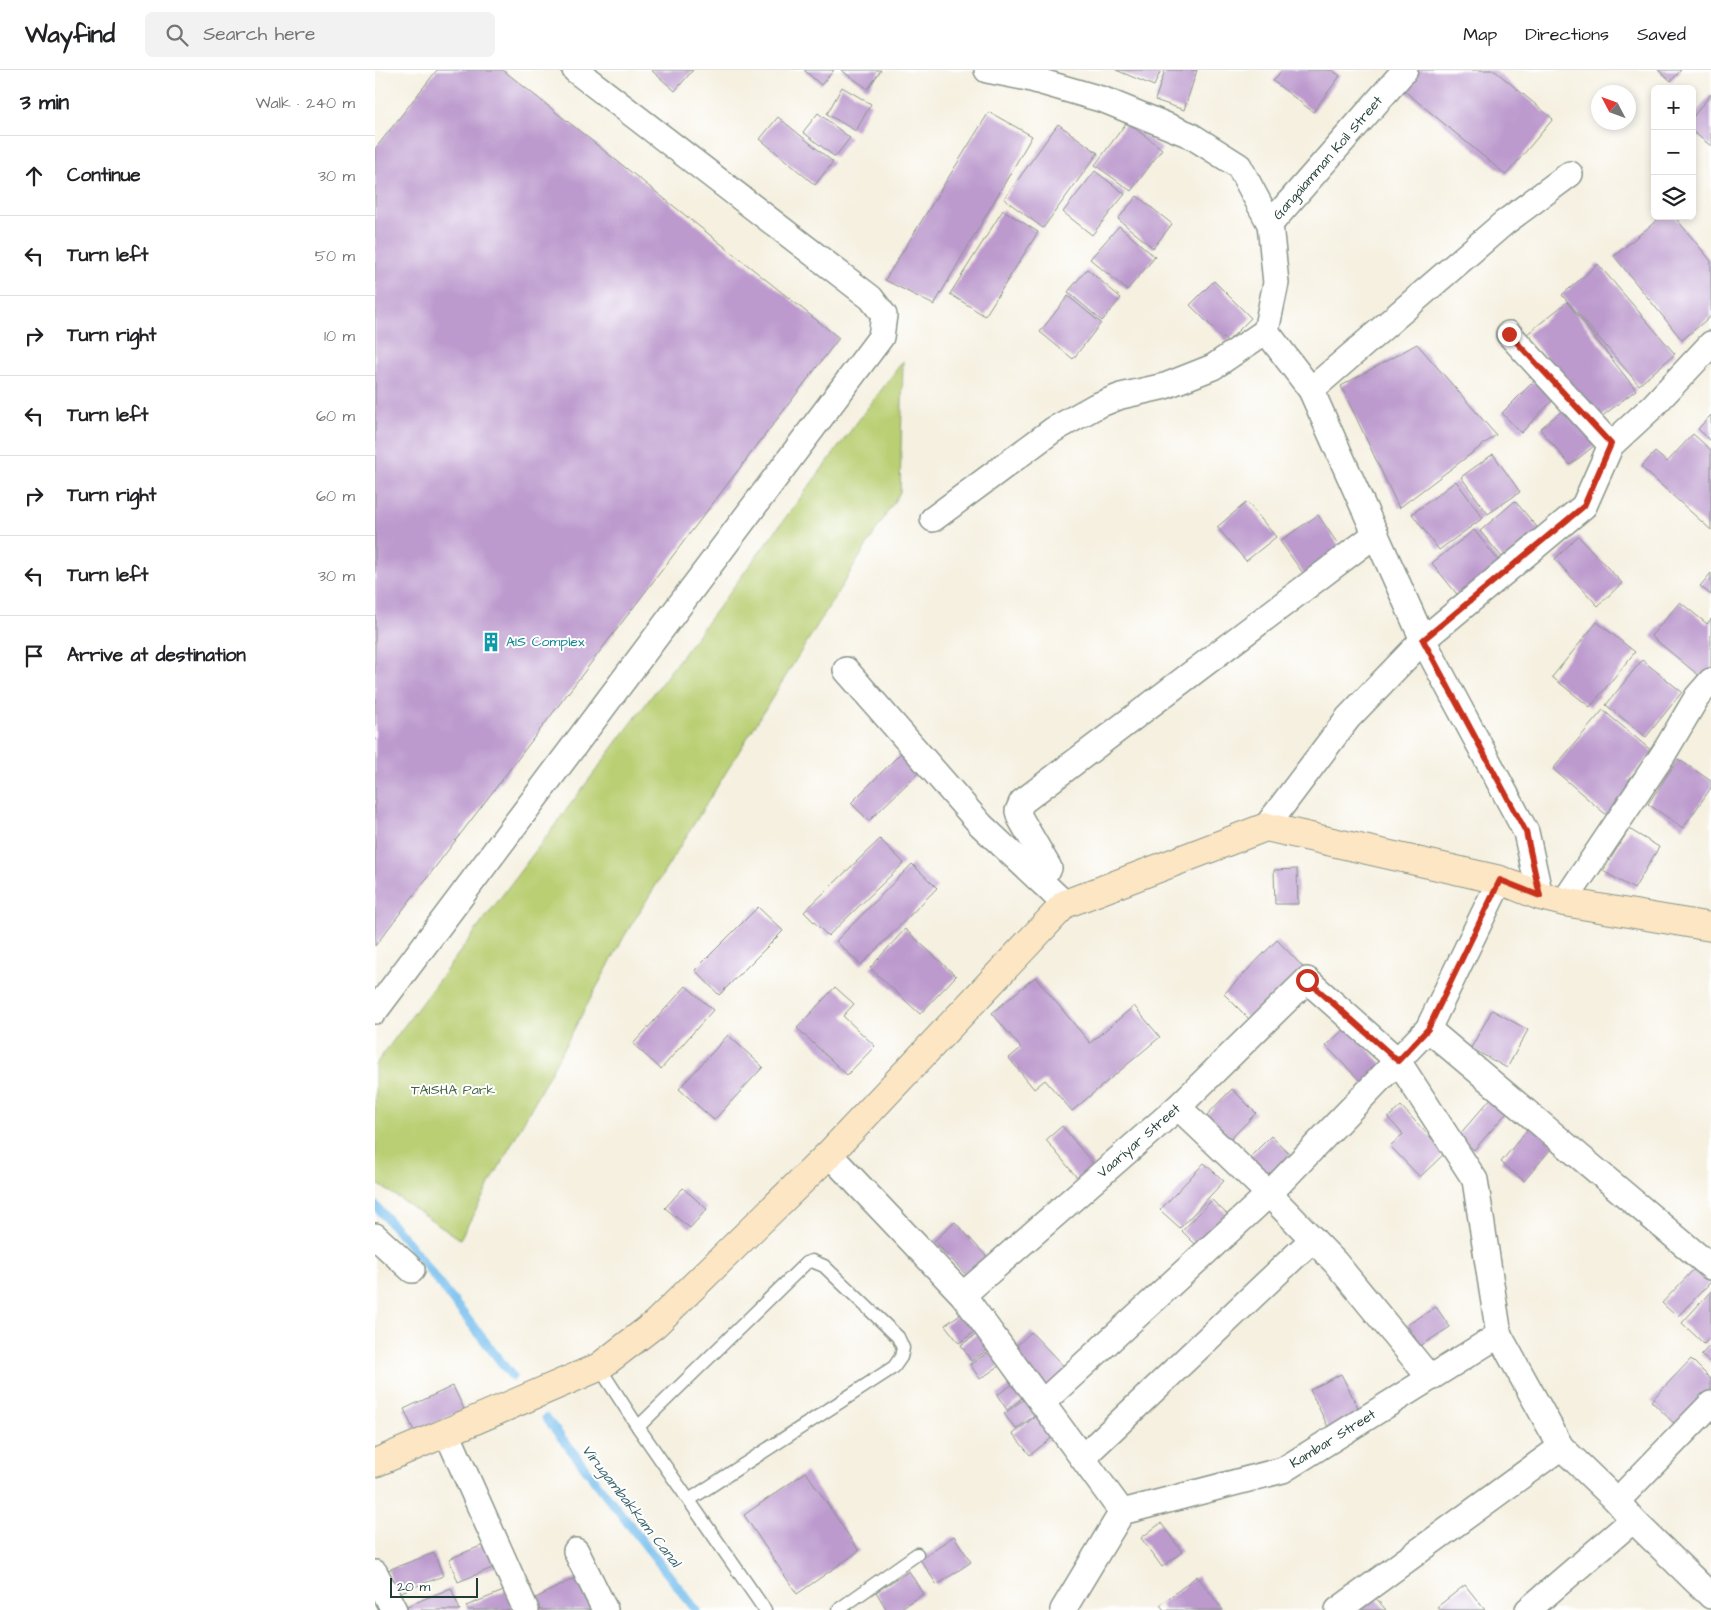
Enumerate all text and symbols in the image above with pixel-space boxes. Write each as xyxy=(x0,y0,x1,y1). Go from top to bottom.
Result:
search box xyxy=(145,12,495,57)
text: Wayfind xyxy=(25,18,115,52)
icon: search xyxy=(163,21,191,49)
text: Search here xyxy=(203,21,315,48)
text: Map xyxy=(1463,22,1497,47)
text: Directions xyxy=(1525,22,1609,47)
text: Saved xyxy=(1637,22,1686,47)
north arrow xyxy=(1591,85,1636,130)
map controls xyxy=(1651,85,1696,220)
button: + xyxy=(1651,85,1696,130)
text: 3 min xyxy=(20,88,69,117)
street label: Gangaiamman Koil Street xyxy=(1268,91,1388,224)
text: Walk · 240 m xyxy=(255,92,355,114)
button: − xyxy=(1651,130,1696,175)
icon: ahead xyxy=(20,162,48,190)
text: Continue xyxy=(67,162,141,189)
text: 30 m xyxy=(318,165,355,187)
button: layers xyxy=(1651,175,1696,220)
icon: left xyxy=(20,242,48,270)
text: Turn left xyxy=(67,242,148,269)
text: 50 m xyxy=(315,245,355,267)
icon: right xyxy=(20,322,48,350)
text: Turn right xyxy=(67,322,156,349)
route end xyxy=(1498,323,1521,346)
text: 10 m xyxy=(324,325,355,347)
icon: left xyxy=(20,402,48,430)
text: Turn left xyxy=(67,402,148,429)
text: 60 m xyxy=(316,405,355,427)
icon: right xyxy=(20,482,48,510)
text: Turn right xyxy=(67,482,156,509)
text: 60 m xyxy=(316,485,355,507)
icon: left xyxy=(20,562,48,590)
text: Turn left xyxy=(67,562,148,589)
text: 30 m xyxy=(318,565,355,587)
building icon: AIS Complex xyxy=(480,631,502,653)
place label: AIS Complex xyxy=(506,632,585,652)
icon: arrive xyxy=(20,642,48,670)
text: Arrive at destination xyxy=(67,642,246,669)
route start xyxy=(1296,969,1319,992)
park label: TAISHA Park xyxy=(411,1080,496,1100)
street label: Vaariyar Street xyxy=(1093,1099,1185,1183)
street label: Kambar Street xyxy=(1286,1404,1380,1473)
water label: Virugambakkam Canal xyxy=(576,1440,687,1574)
scale bar xyxy=(390,1575,477,1598)
text: 20 m xyxy=(397,1577,430,1597)

